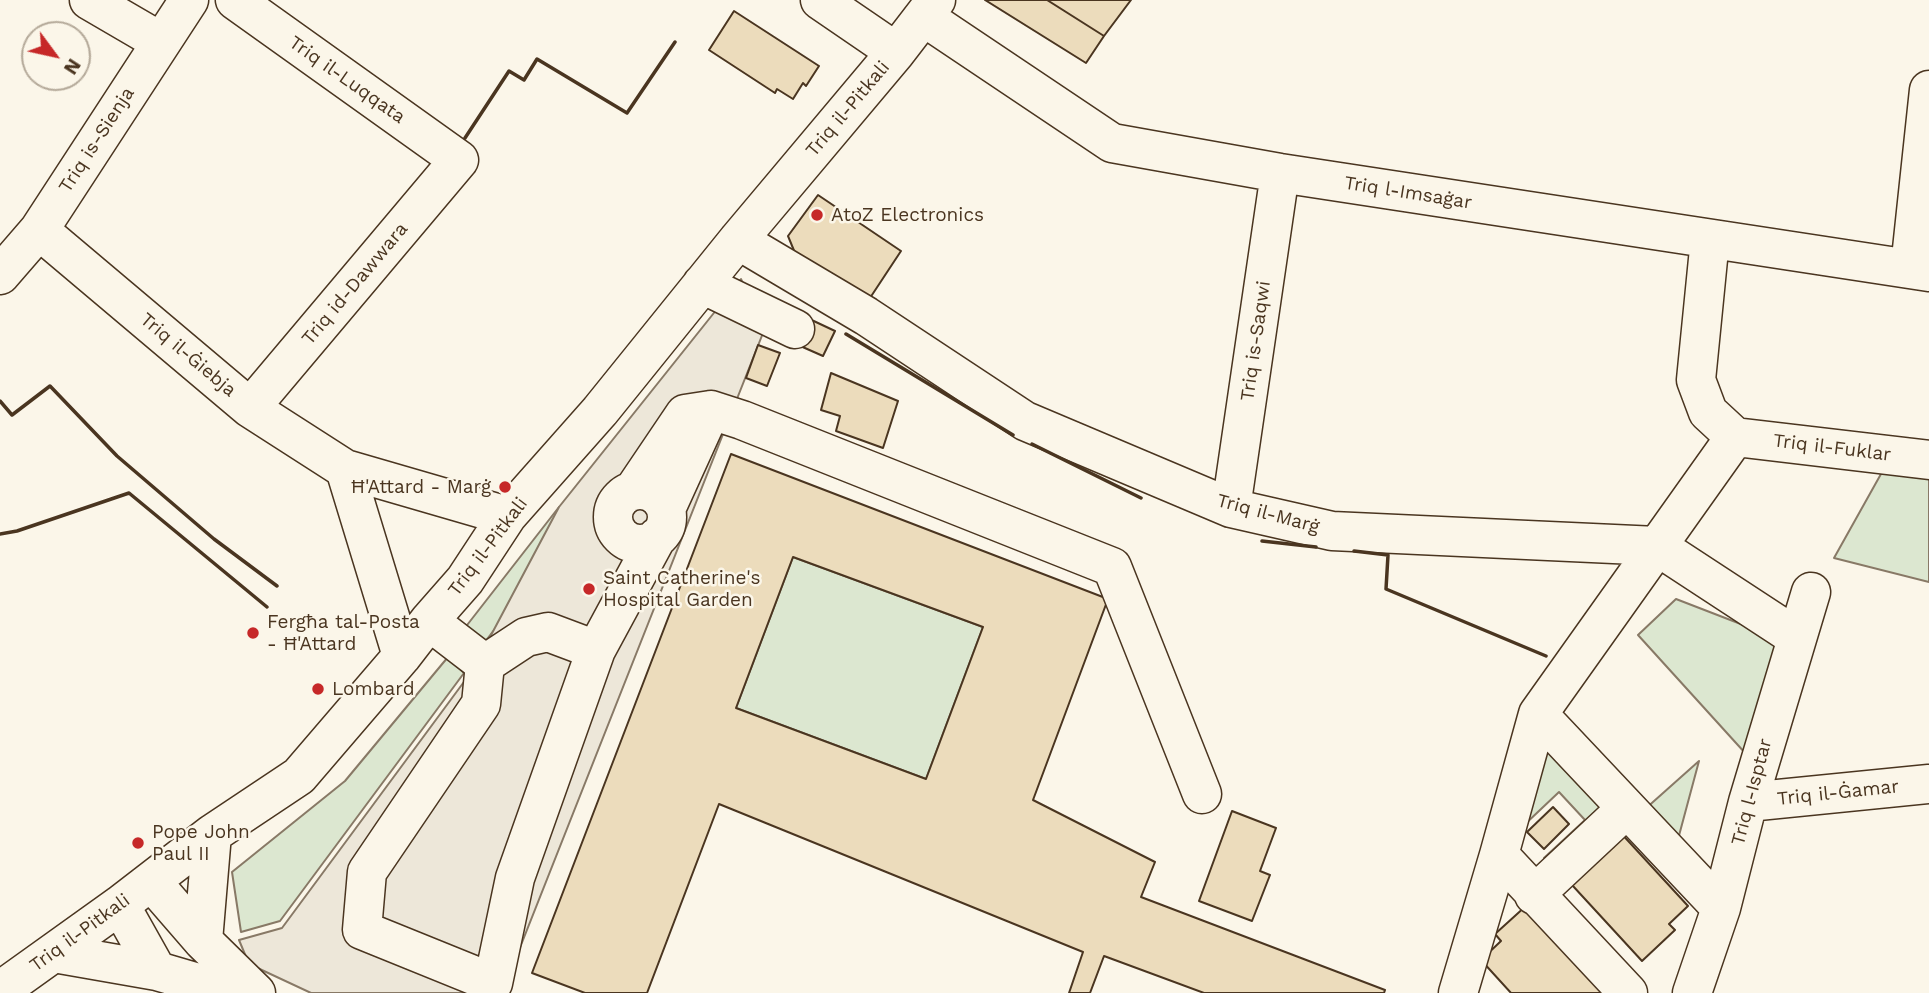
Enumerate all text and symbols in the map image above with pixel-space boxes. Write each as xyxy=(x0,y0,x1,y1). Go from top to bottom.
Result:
north arrow xyxy=(21,21,91,91)
street label: Triq il-Luqqata xyxy=(284,31,410,129)
text: N xyxy=(59,54,86,79)
street label: Triq il-Pitkali xyxy=(801,57,895,161)
street label: Triq is-Sienja xyxy=(54,83,140,197)
street label: Triq l-Imsaġar xyxy=(1342,172,1474,214)
place label: AtoZ Electronics xyxy=(831,204,984,226)
marker: AtoZ Electronics xyxy=(809,207,825,223)
street label: Triq id-Dawwara xyxy=(297,218,413,350)
street label: Triq is-Saqwi xyxy=(1236,279,1276,403)
street label: Triq il-Ġiebja xyxy=(135,308,241,402)
street label: Triq il-Fuklar xyxy=(1772,429,1892,467)
place label: Ħ'Attard - Marġ xyxy=(351,476,491,498)
marker: Ħ'Attard - Marġ xyxy=(497,479,513,495)
street label: Triq il-Marġ xyxy=(1214,489,1322,539)
street label: Triq il-Pitkali xyxy=(443,493,533,601)
place label: Saint Catherine's Hospital Garden xyxy=(603,567,760,611)
marker: Saint Catherine's Hospital Garden xyxy=(581,581,597,597)
place label: Fergħa tal-Posta - Ħ'Attard xyxy=(267,611,420,655)
marker: Fergħa tal-Posta - Ħ'Attard xyxy=(245,625,261,641)
place label: Lombard xyxy=(332,678,415,700)
marker: Lombard xyxy=(310,681,326,697)
street label: Triq l-Isptar xyxy=(1727,736,1777,848)
street label: Triq il-Ġamar xyxy=(1776,775,1900,811)
place label: Pope John Paul II xyxy=(152,821,250,865)
marker: Pope John Paul II xyxy=(130,835,146,851)
street label: Triq il-Pitkali xyxy=(26,889,134,977)

